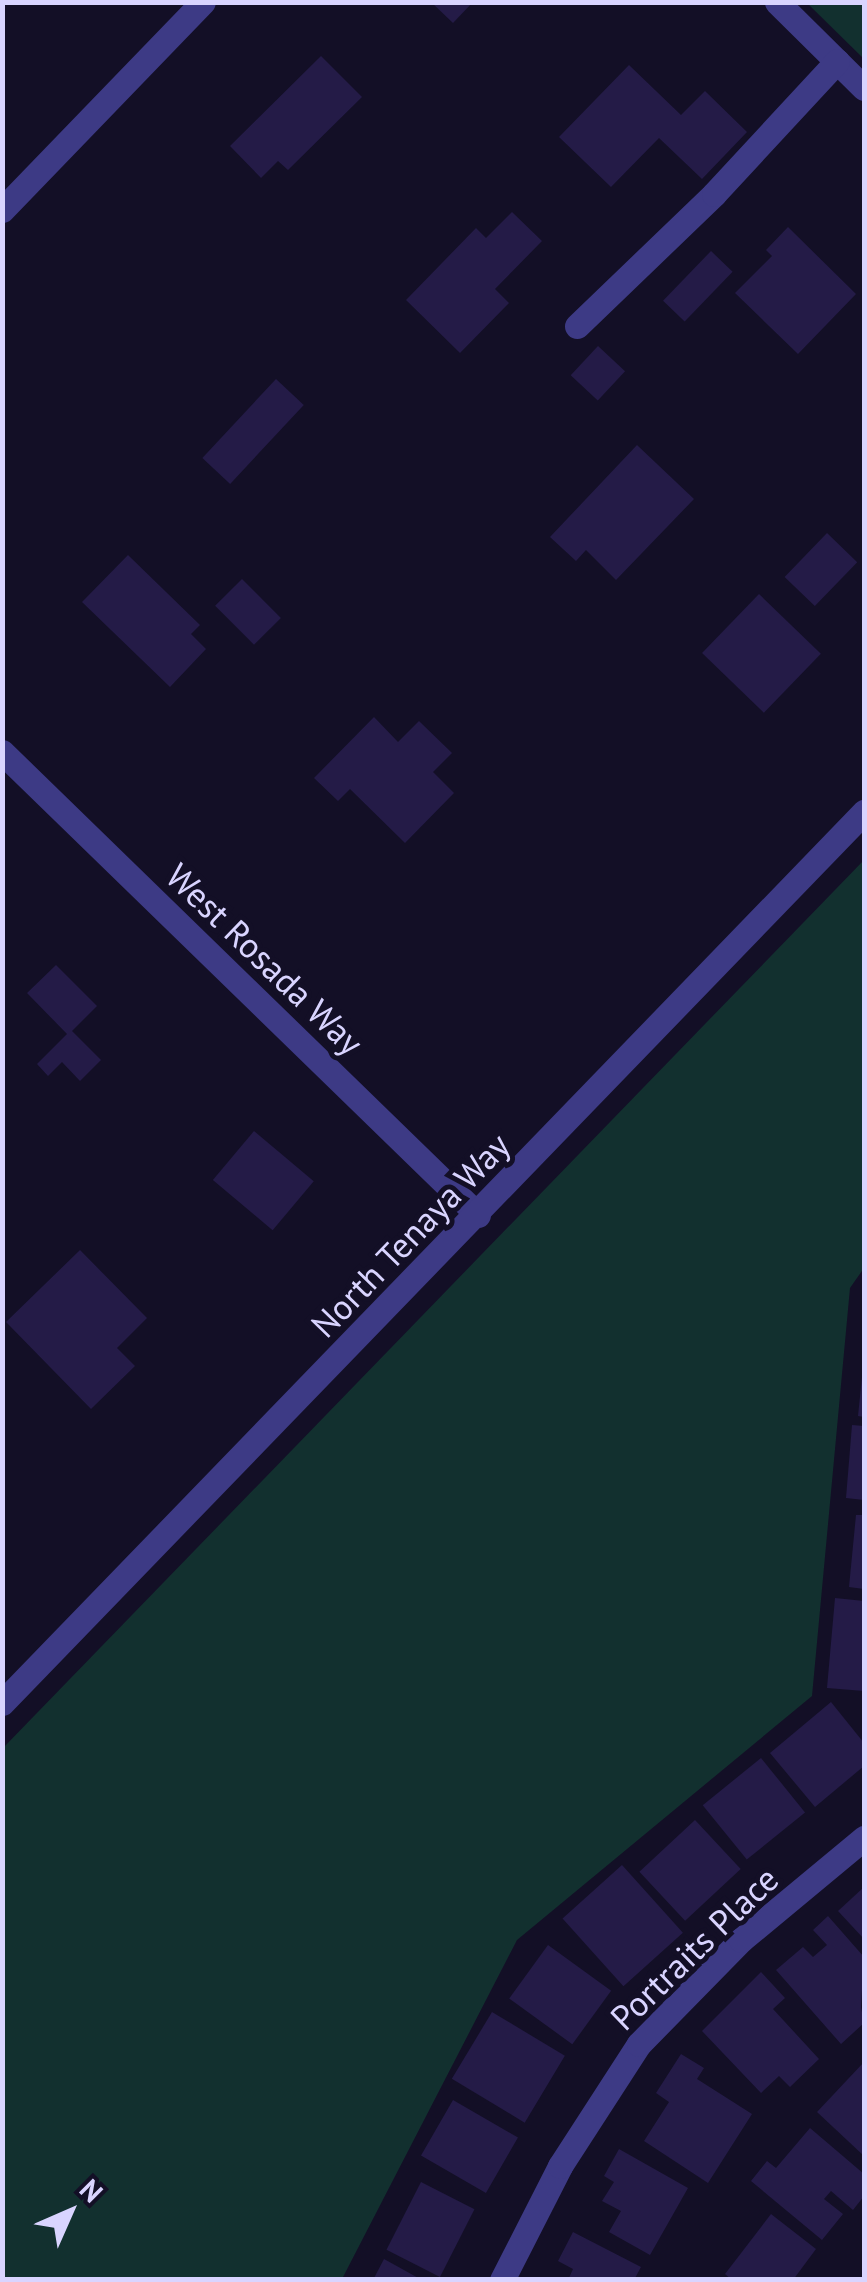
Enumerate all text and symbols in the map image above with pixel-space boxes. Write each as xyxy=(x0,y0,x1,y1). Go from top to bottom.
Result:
street label: West Rosada Way xyxy=(158,854,372,1064)
street label: North Tenaya Way xyxy=(301,1124,519,1346)
street label: Portraits Place xyxy=(602,1858,786,2038)
north arrow xyxy=(20,2162,120,2262)
text: N xyxy=(72,2171,111,2210)

